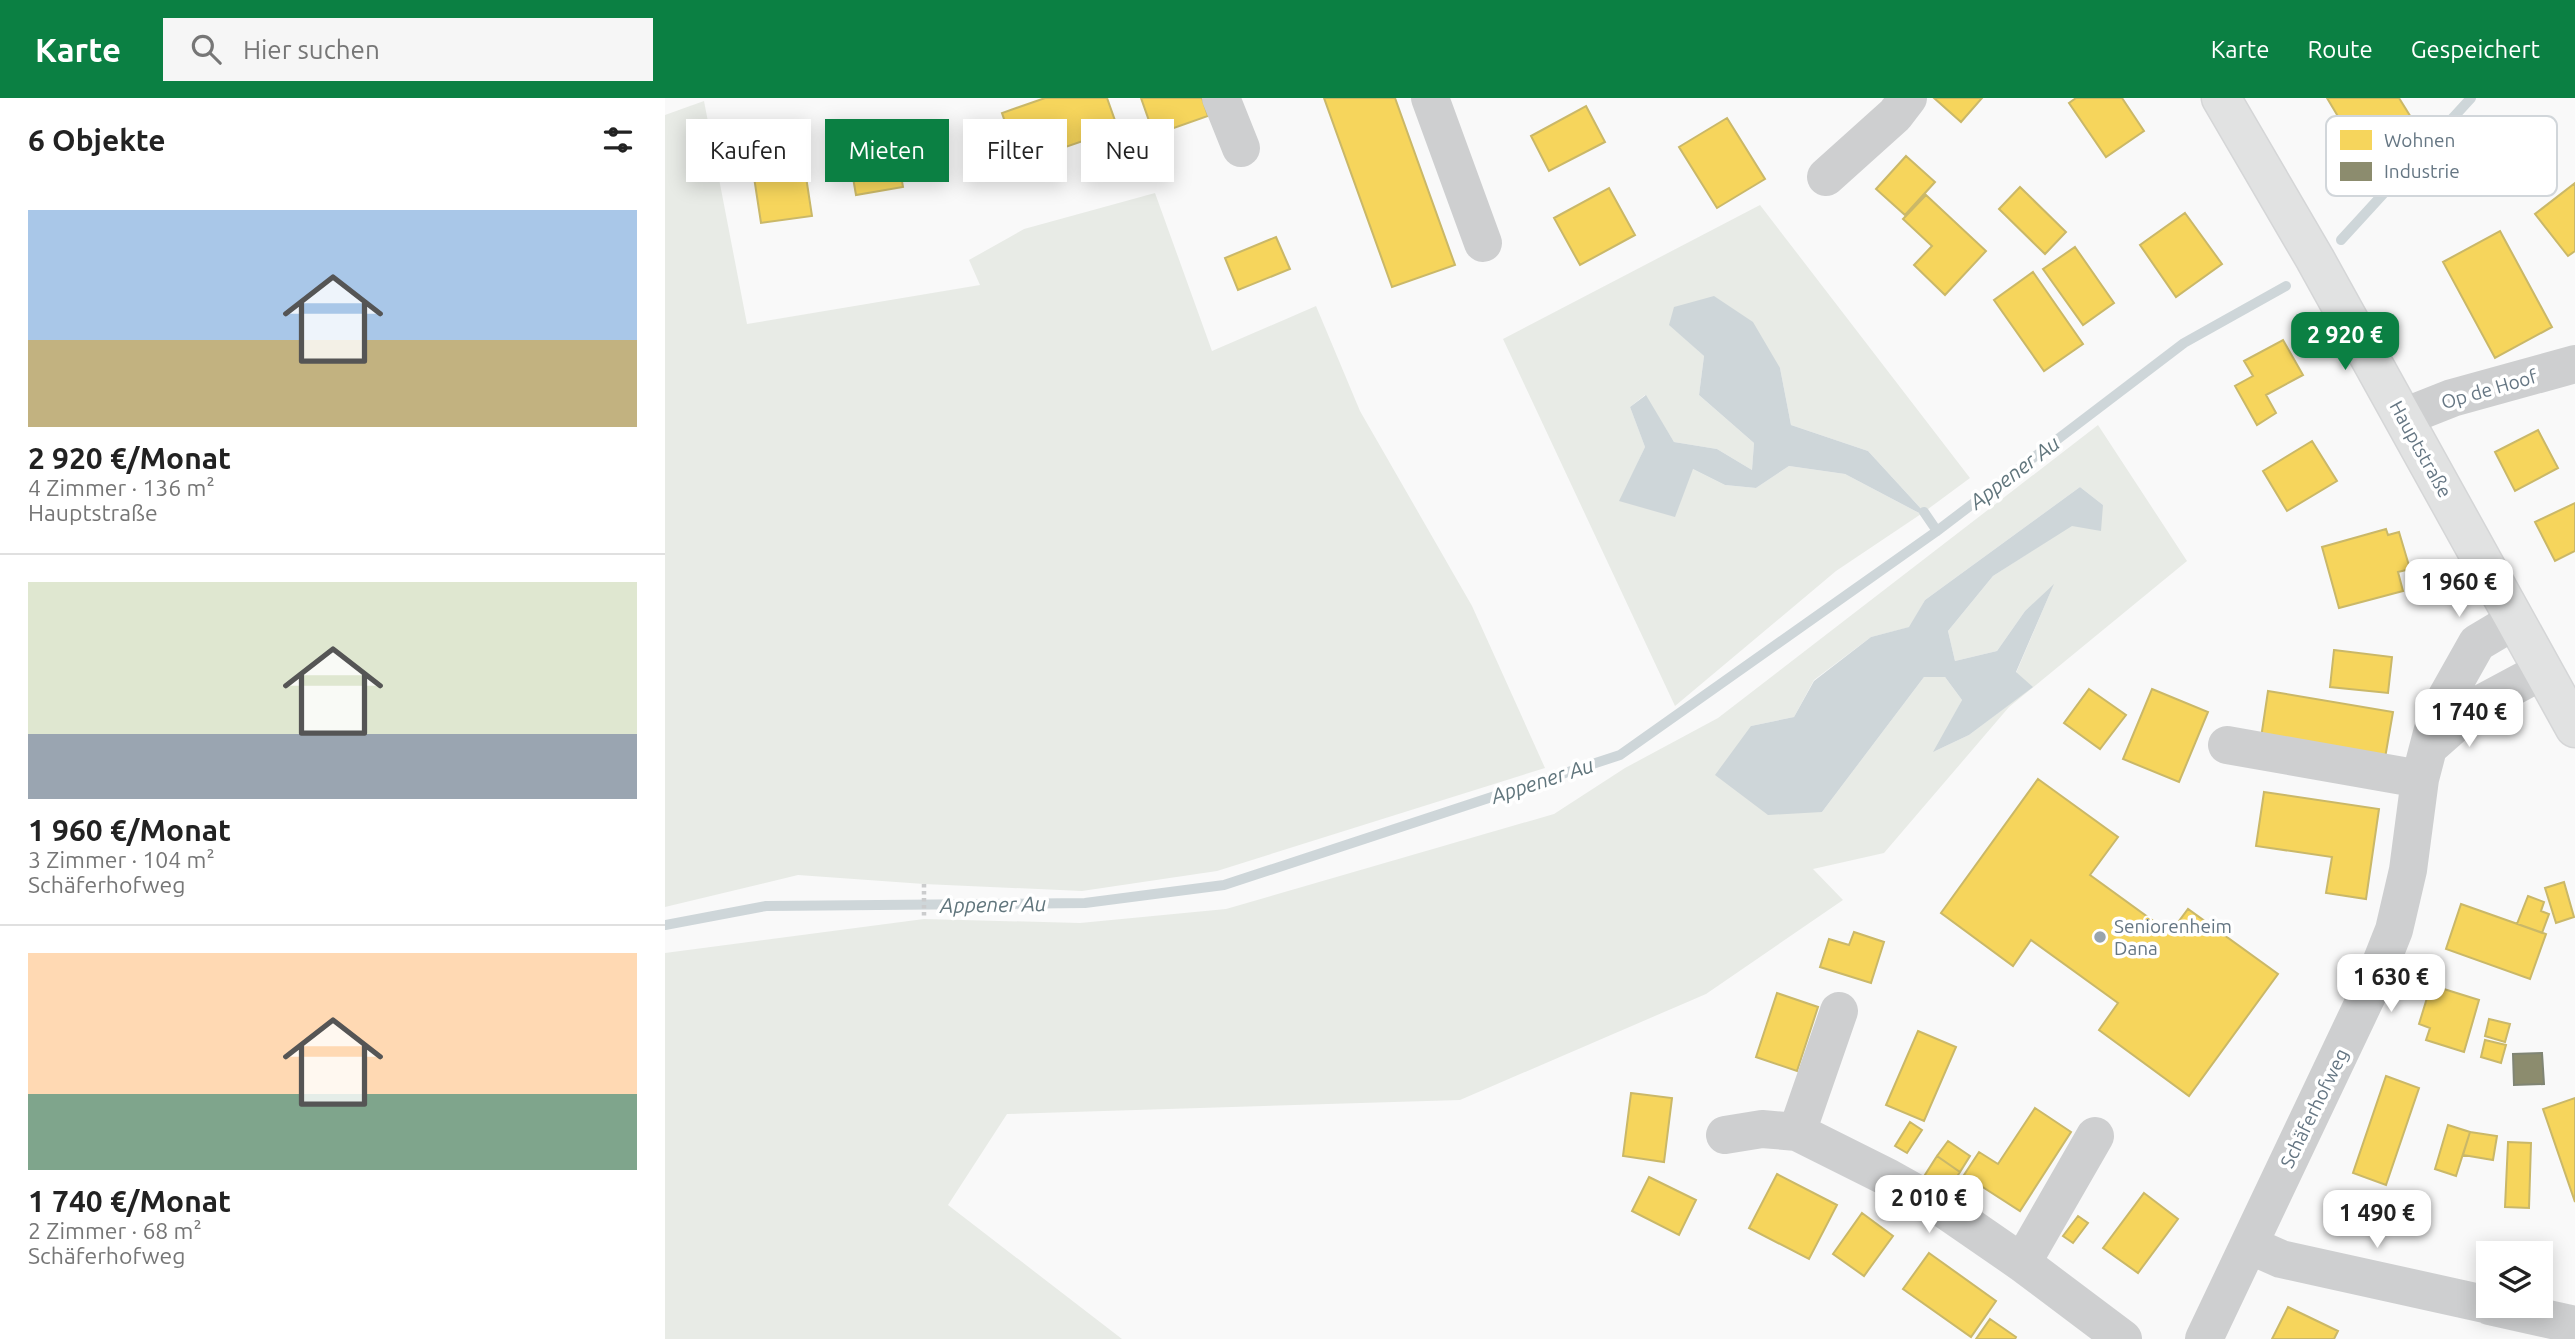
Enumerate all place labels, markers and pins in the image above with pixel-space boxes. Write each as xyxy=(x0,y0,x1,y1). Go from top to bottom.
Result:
pin: 2 920 € xyxy=(2280,313,2410,372)
pin: 1 960 € xyxy=(2394,560,2524,619)
pin: 1 740 € xyxy=(2404,690,2534,749)
place label: Seniorenheim Dana xyxy=(2114,915,2232,959)
marker: Seniorenheim Dana xyxy=(2092,929,2108,945)
pin: 1 630 € xyxy=(2326,954,2456,1014)
pin: 2 010 € xyxy=(1864,1176,1994,1235)
pin: 1 490 € xyxy=(2312,1190,2442,1250)

